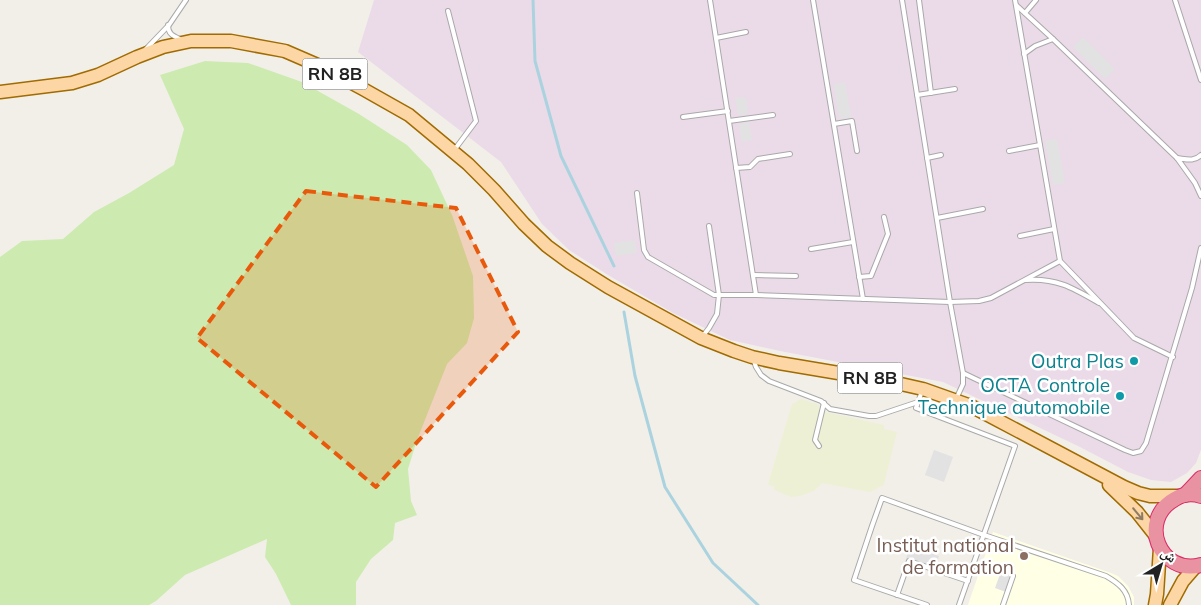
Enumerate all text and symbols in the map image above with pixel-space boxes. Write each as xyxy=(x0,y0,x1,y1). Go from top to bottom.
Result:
road number: RN 8B xyxy=(302,59,368,90)
place label: Outra Plas xyxy=(1031,349,1124,373)
marker: Outra Plas xyxy=(1128,355,1140,367)
road number: RN 8B xyxy=(838,362,902,393)
place label: OCTA Controle Technique automobile xyxy=(918,373,1110,419)
marker: OCTA Controle Technique automobile xyxy=(1114,390,1126,402)
one-way arrow xyxy=(1132,507,1144,520)
place label: Institut national de formation xyxy=(877,533,1014,579)
north arrow xyxy=(1136,540,1186,590)
text: ش xyxy=(1158,543,1181,567)
marker: Institut national de formation xyxy=(1018,550,1030,562)

